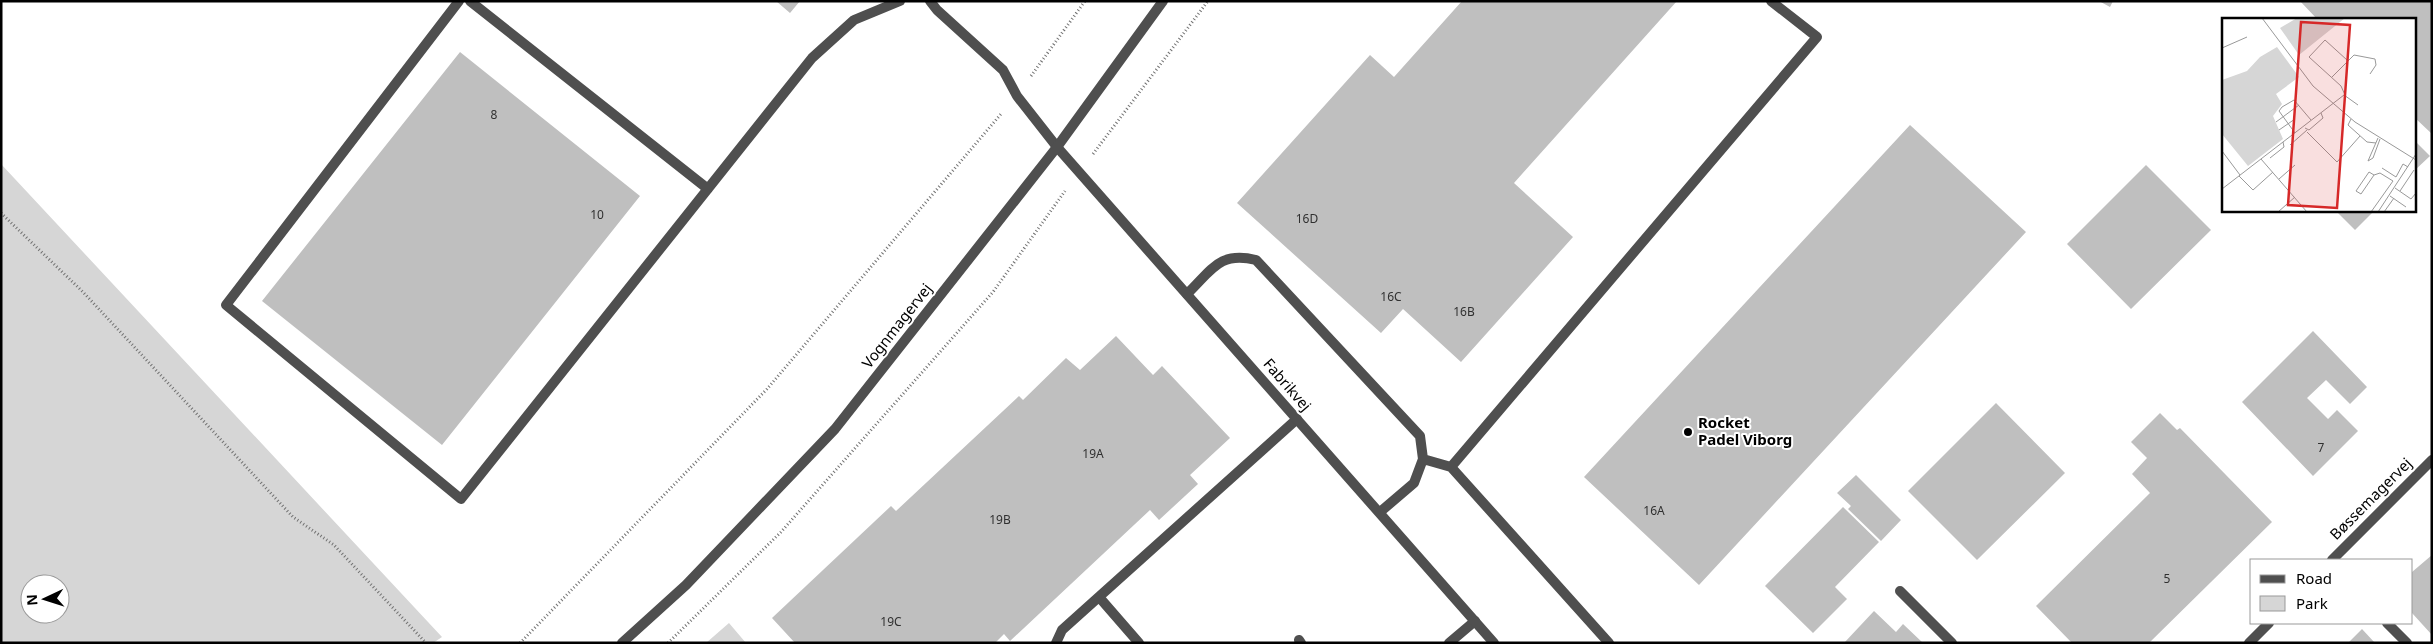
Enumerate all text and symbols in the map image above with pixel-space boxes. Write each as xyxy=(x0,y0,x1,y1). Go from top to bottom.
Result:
inset map xyxy=(2222,18,2416,211)
house number: 8 xyxy=(491,106,498,123)
house number: 10 xyxy=(590,206,604,223)
house number: 16D xyxy=(1296,210,1318,227)
street label: Vognmagervej xyxy=(857,279,936,372)
house number: 16C xyxy=(1380,288,1402,305)
house number: 16B xyxy=(1453,303,1475,320)
street label: Fabrikvej xyxy=(1259,354,1316,415)
place label: Rocket Padel Viborg xyxy=(1698,412,1792,449)
marker: Rocket Padel Viborg xyxy=(1682,426,1694,438)
house number: 7 xyxy=(2318,439,2325,456)
house number: 19A xyxy=(1082,445,1104,462)
street label: Bøssemagervej xyxy=(2325,453,2416,544)
house number: 16A xyxy=(1643,502,1665,519)
house number: 19B xyxy=(989,511,1011,528)
legend xyxy=(2250,559,2413,624)
text: Road xyxy=(2296,568,2332,588)
house number: 5 xyxy=(2164,570,2171,587)
north arrow xyxy=(20,574,70,624)
text: Park xyxy=(2296,593,2328,613)
text: N xyxy=(22,594,41,606)
house number: 19C xyxy=(880,613,902,630)

